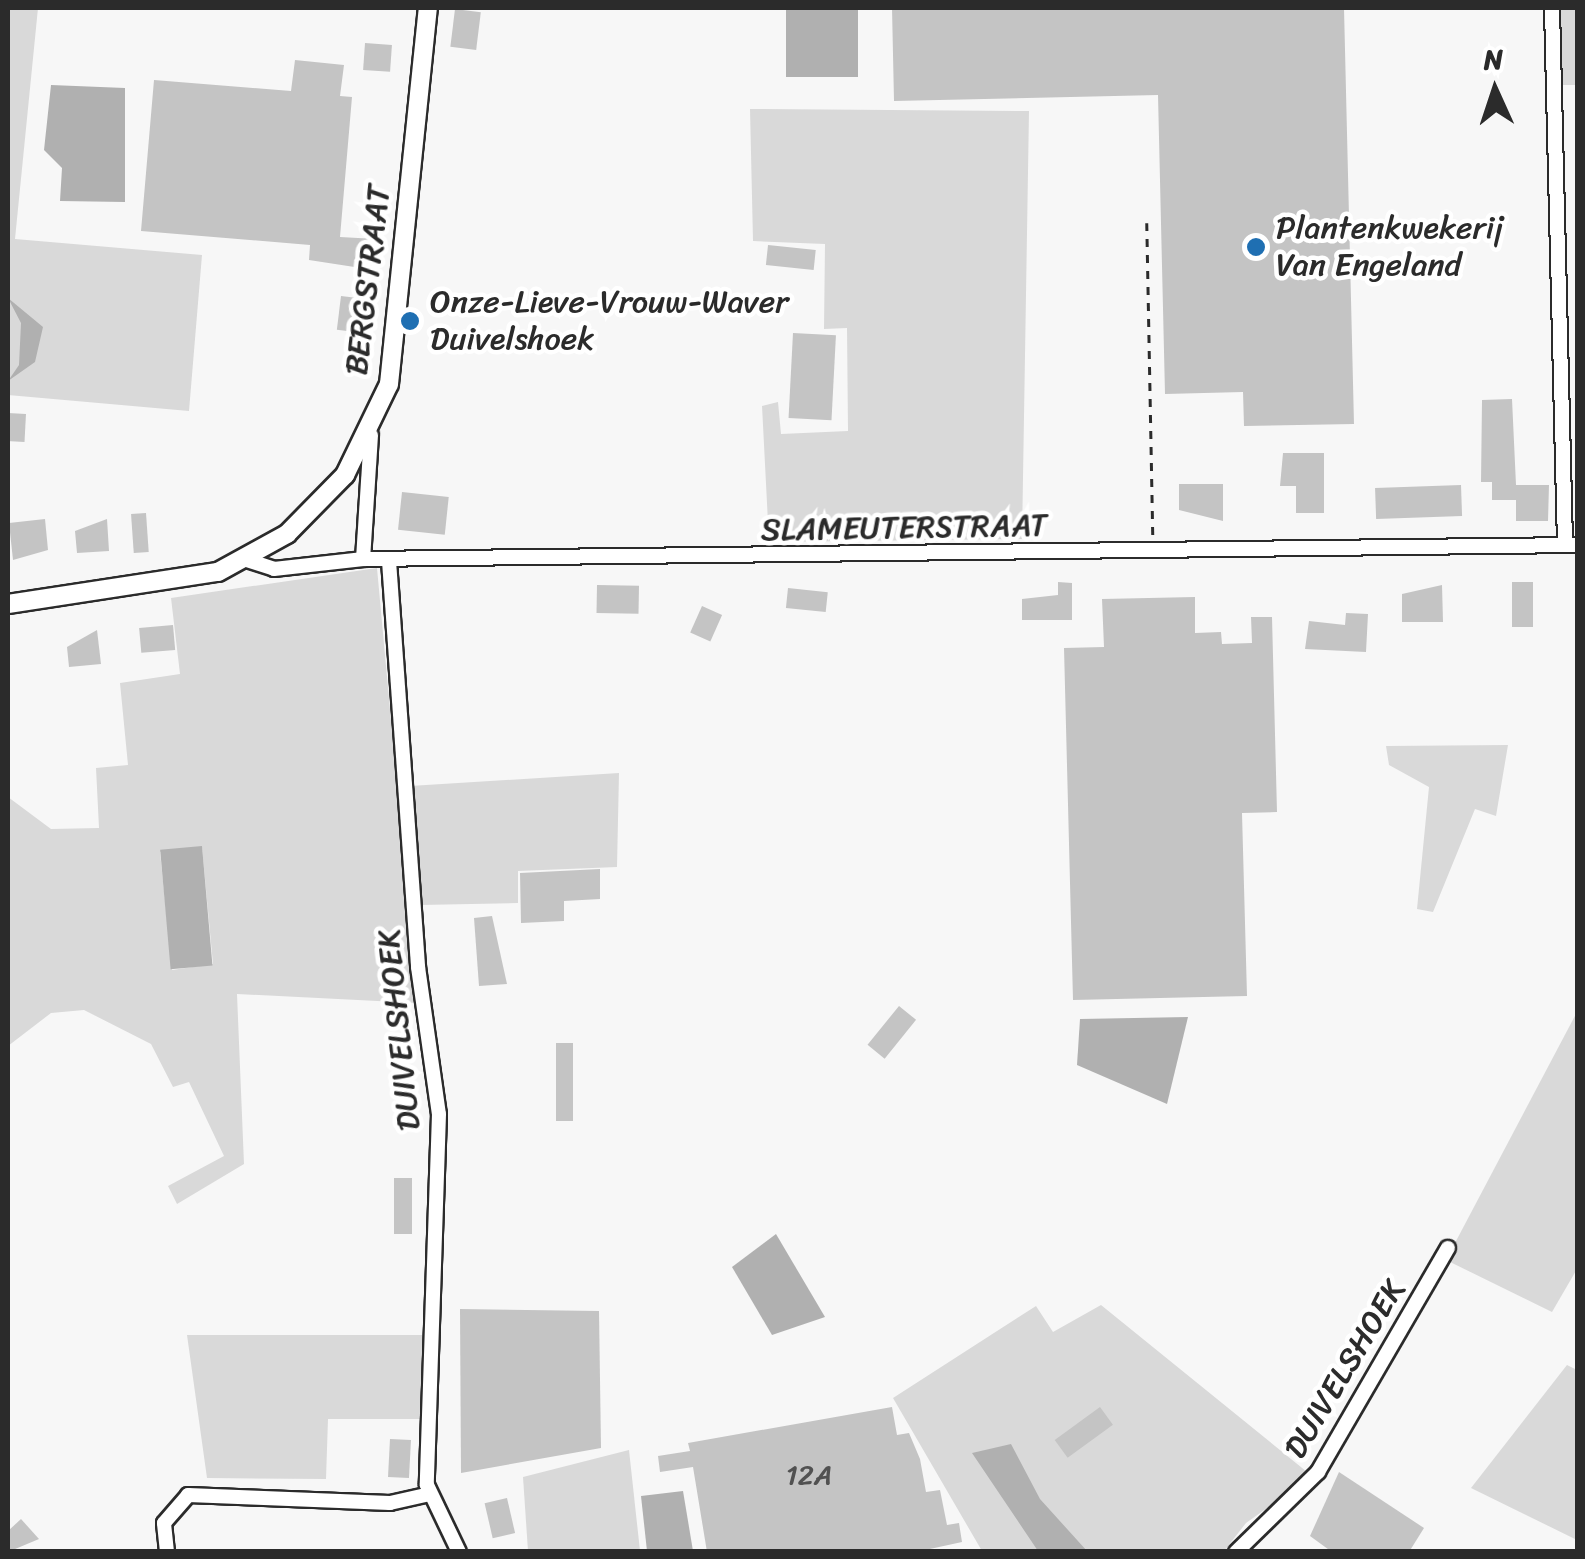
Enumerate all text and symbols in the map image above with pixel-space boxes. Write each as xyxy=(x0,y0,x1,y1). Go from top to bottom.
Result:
text: N xyxy=(1482,35,1504,85)
north arrow xyxy=(1445,40,1545,140)
street label: BERGSTRAAT xyxy=(337,183,399,377)
place label: Plantenkwekerij Van Engeland xyxy=(1276,210,1504,285)
marker: Plantenkwekerij Van Engeland xyxy=(1245,236,1267,258)
place label: Onze-Lieve-Vrouw-Waver Duivelshoek xyxy=(430,284,788,359)
marker: Onze-Lieve-Vrouw-Waver Duivelshoek xyxy=(399,310,421,332)
street label: SLAMEUTERSTRAAT xyxy=(760,506,1048,550)
street label: DUIVELSHOEK xyxy=(369,927,429,1133)
street label: DUIVELSHOEK xyxy=(1276,1272,1414,1466)
house number: 12A xyxy=(786,1458,832,1492)

